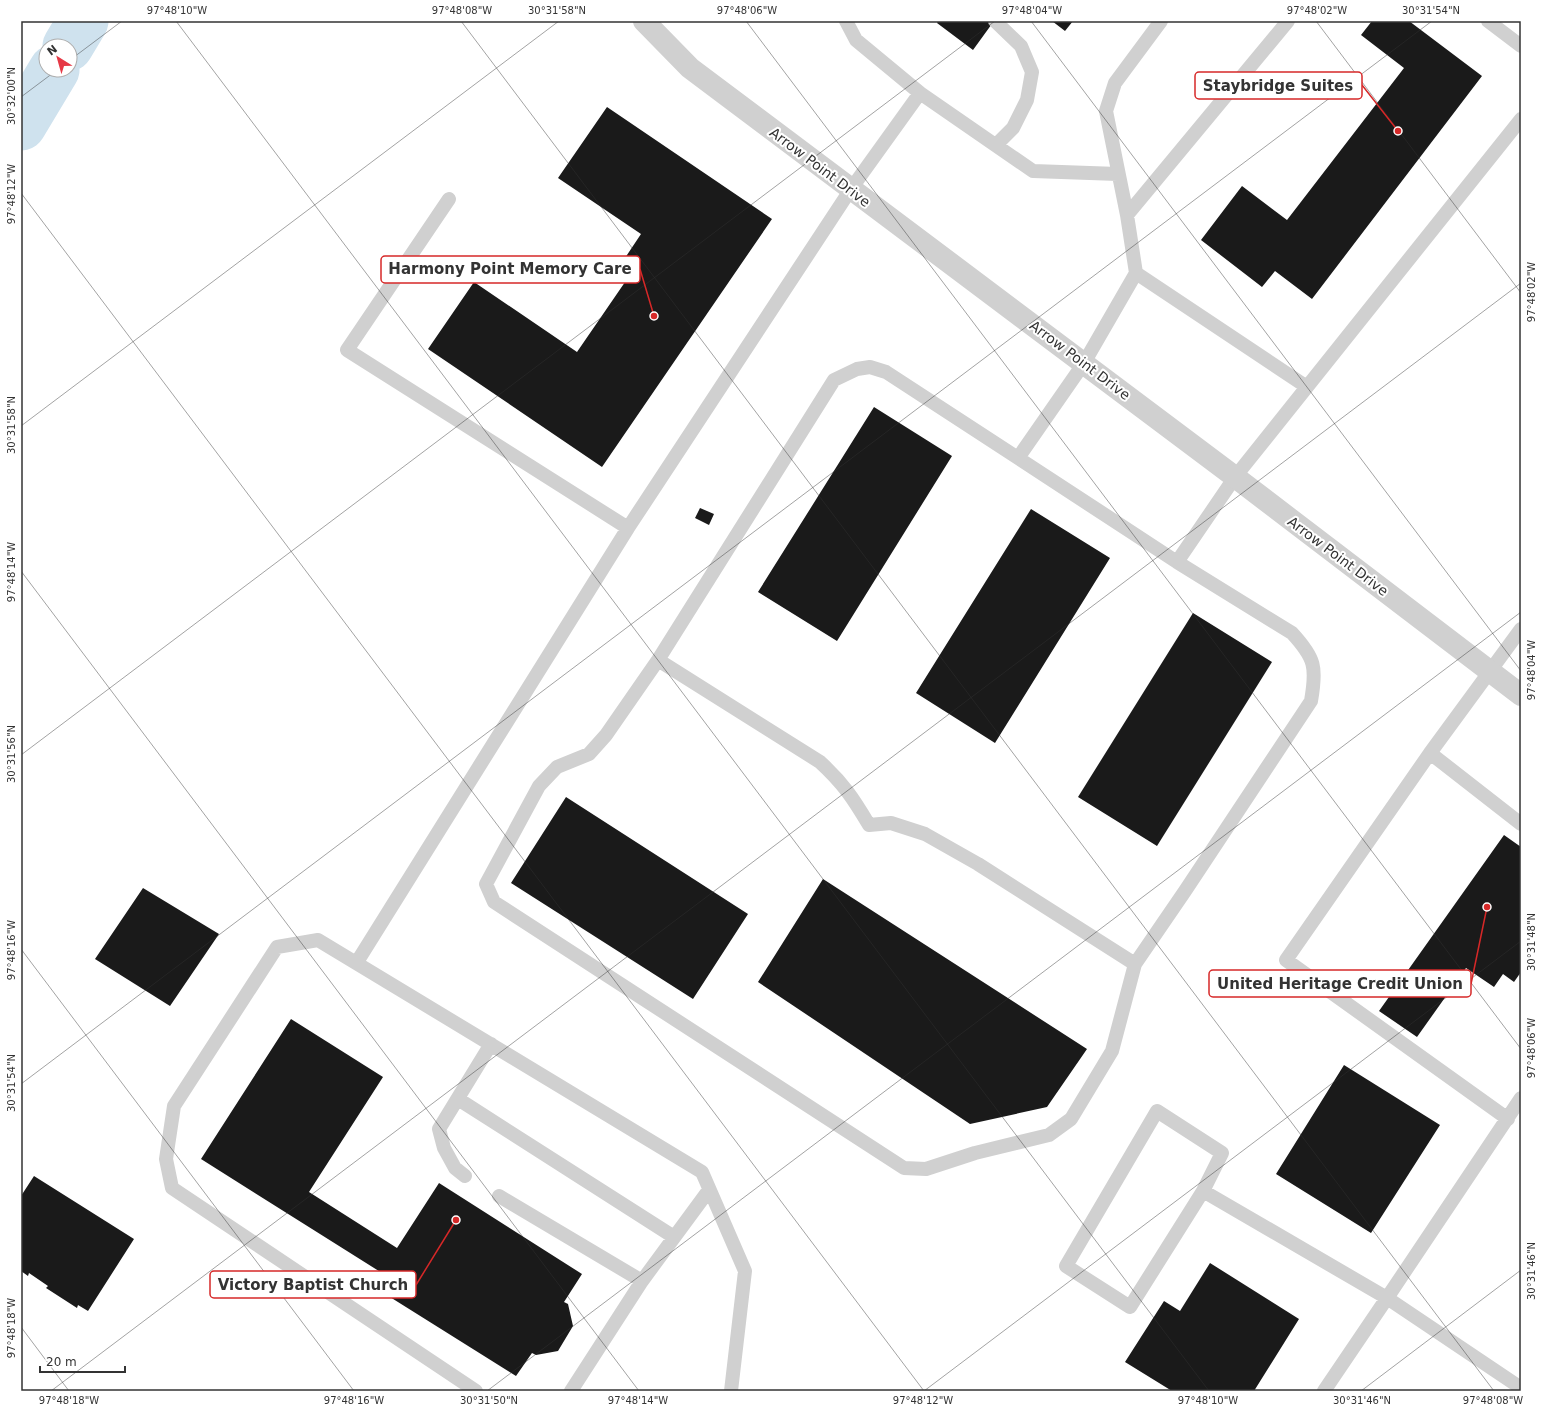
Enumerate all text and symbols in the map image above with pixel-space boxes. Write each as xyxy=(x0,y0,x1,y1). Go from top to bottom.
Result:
text: 97°48'10"W xyxy=(147,5,207,16)
text: 97°48'08"W xyxy=(432,5,492,16)
text: 30°31'58"N xyxy=(528,5,586,16)
text: 97°48'06"W xyxy=(717,5,777,16)
text: 97°48'04"W xyxy=(1002,5,1062,16)
text: 97°48'02"W xyxy=(1287,5,1347,16)
text: 30°31'54"N xyxy=(1402,5,1460,16)
north arrow xyxy=(38,38,78,78)
text: N xyxy=(45,42,60,58)
text: 30°32'00"N xyxy=(6,67,17,125)
callout: Staybridge Suites xyxy=(1195,72,1362,99)
text: Staybridge Suites xyxy=(1203,77,1353,95)
street label: Arrow Point Drive xyxy=(767,124,873,210)
text: 97°48'12"W xyxy=(6,164,17,224)
callout: Harmony Point Memory Care xyxy=(381,256,640,283)
text: Harmony Point Memory Care xyxy=(388,260,632,278)
text: 97°48'02"W xyxy=(1526,262,1537,322)
street label: Arrow Point Drive xyxy=(1027,317,1133,403)
text: 30°31'58"N xyxy=(6,396,17,454)
street label: Arrow Point Drive xyxy=(1285,513,1391,599)
text: 97°48'14"W xyxy=(6,542,17,602)
text: 97°48'04"W xyxy=(1526,640,1537,700)
text: 30°31'56"N xyxy=(6,725,17,783)
text: 30°31'48"N xyxy=(1526,913,1537,971)
text: 97°48'16"W xyxy=(6,920,17,980)
callout: United Heritage Credit Union xyxy=(1209,970,1471,997)
text: United Heritage Credit Union xyxy=(1217,975,1463,993)
text: 97°48'06"W xyxy=(1526,1018,1537,1078)
text: 30°31'54"N xyxy=(6,1054,17,1112)
text: 30°31'46"N xyxy=(1526,1242,1537,1300)
callout: Victory Baptist Church xyxy=(210,1271,416,1298)
text: Victory Baptist Church xyxy=(218,1276,408,1294)
text: 97°48'18"W xyxy=(6,1298,17,1358)
scale bar xyxy=(40,1348,125,1374)
text: 20 m xyxy=(46,1355,77,1369)
text: 97°48'18"W xyxy=(39,1395,99,1406)
text: 97°48'16"W xyxy=(324,1395,384,1406)
text: 30°31'50"N xyxy=(460,1395,518,1406)
text: 97°48'14"W xyxy=(608,1395,668,1406)
text: 97°48'12"W xyxy=(893,1395,953,1406)
text: 97°48'10"W xyxy=(1178,1395,1238,1406)
text: 30°31'46"N xyxy=(1333,1395,1391,1406)
text: 97°48'08"W xyxy=(1463,1395,1523,1406)

